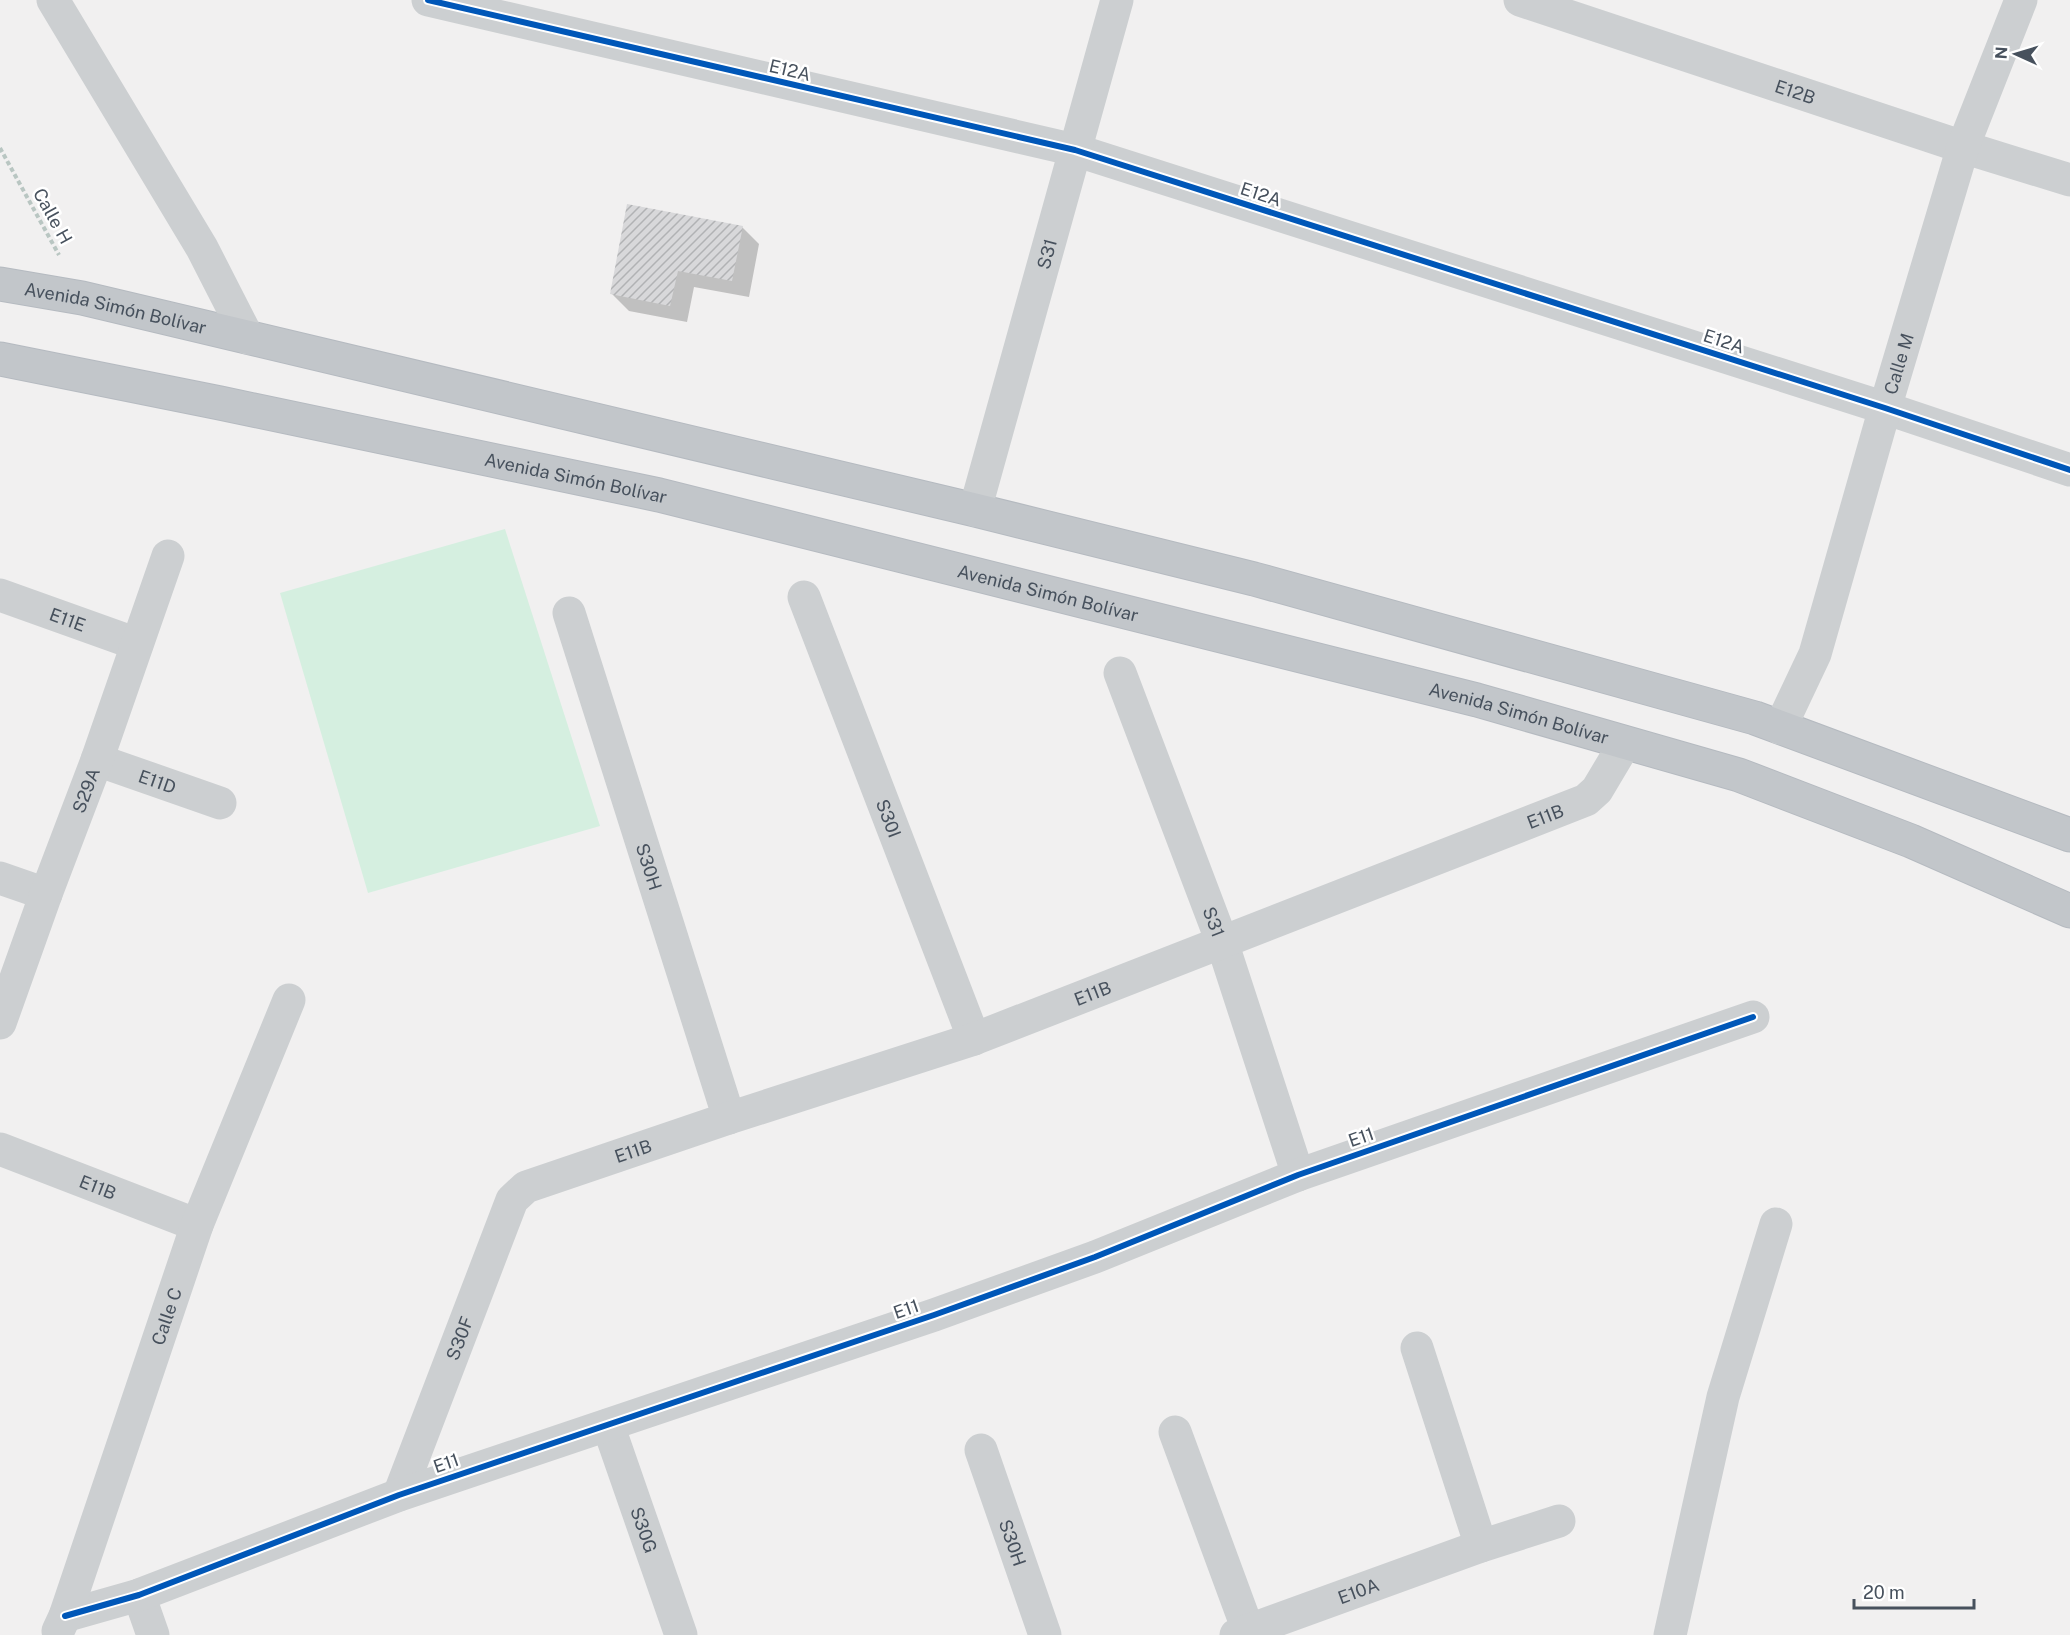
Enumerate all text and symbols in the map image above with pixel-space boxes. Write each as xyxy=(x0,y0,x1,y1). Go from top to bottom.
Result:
north arrow xyxy=(1986,24,2046,84)
text: N xyxy=(1992,46,2011,60)
street label: E12A xyxy=(767,55,813,85)
street label: E12B xyxy=(1772,75,1818,108)
street label: E12A xyxy=(1238,178,1284,211)
street label: Calle H xyxy=(29,184,77,248)
street label: S31 xyxy=(1032,236,1061,271)
street label: Avenida Simón Bolívar xyxy=(23,278,209,338)
street label: E12A xyxy=(1701,325,1747,358)
street label: Calle M xyxy=(1879,330,1917,397)
street label: Avenida Simón Bolívar xyxy=(483,448,669,507)
street label: Avenida Simón Bolívar xyxy=(955,560,1141,625)
street label: E11E xyxy=(47,603,89,635)
street label: Avenida Simón Bolívar xyxy=(1427,678,1611,748)
street label: S29A xyxy=(67,764,104,816)
street label: E11D xyxy=(136,765,179,797)
street label: S30I xyxy=(872,796,906,840)
street label: E11B xyxy=(1524,799,1567,833)
street label: S30H xyxy=(632,840,667,893)
street label: S31 xyxy=(1199,904,1230,940)
street label: E11B xyxy=(1071,976,1114,1009)
street label: E11 xyxy=(1345,1123,1377,1151)
street label: E11B xyxy=(612,1135,654,1167)
street label: E11B xyxy=(77,1170,119,1203)
street label: Calle C xyxy=(147,1285,186,1348)
street label: E11 xyxy=(890,1295,922,1323)
street label: S30F xyxy=(441,1313,477,1363)
street label: E11 xyxy=(430,1449,462,1477)
street label: S30G xyxy=(627,1504,662,1556)
street label: S30H xyxy=(995,1516,1031,1569)
scale bar xyxy=(1854,1572,1974,1610)
street label: E10A xyxy=(1335,1573,1382,1608)
text: 20 m xyxy=(1863,1582,1905,1603)

